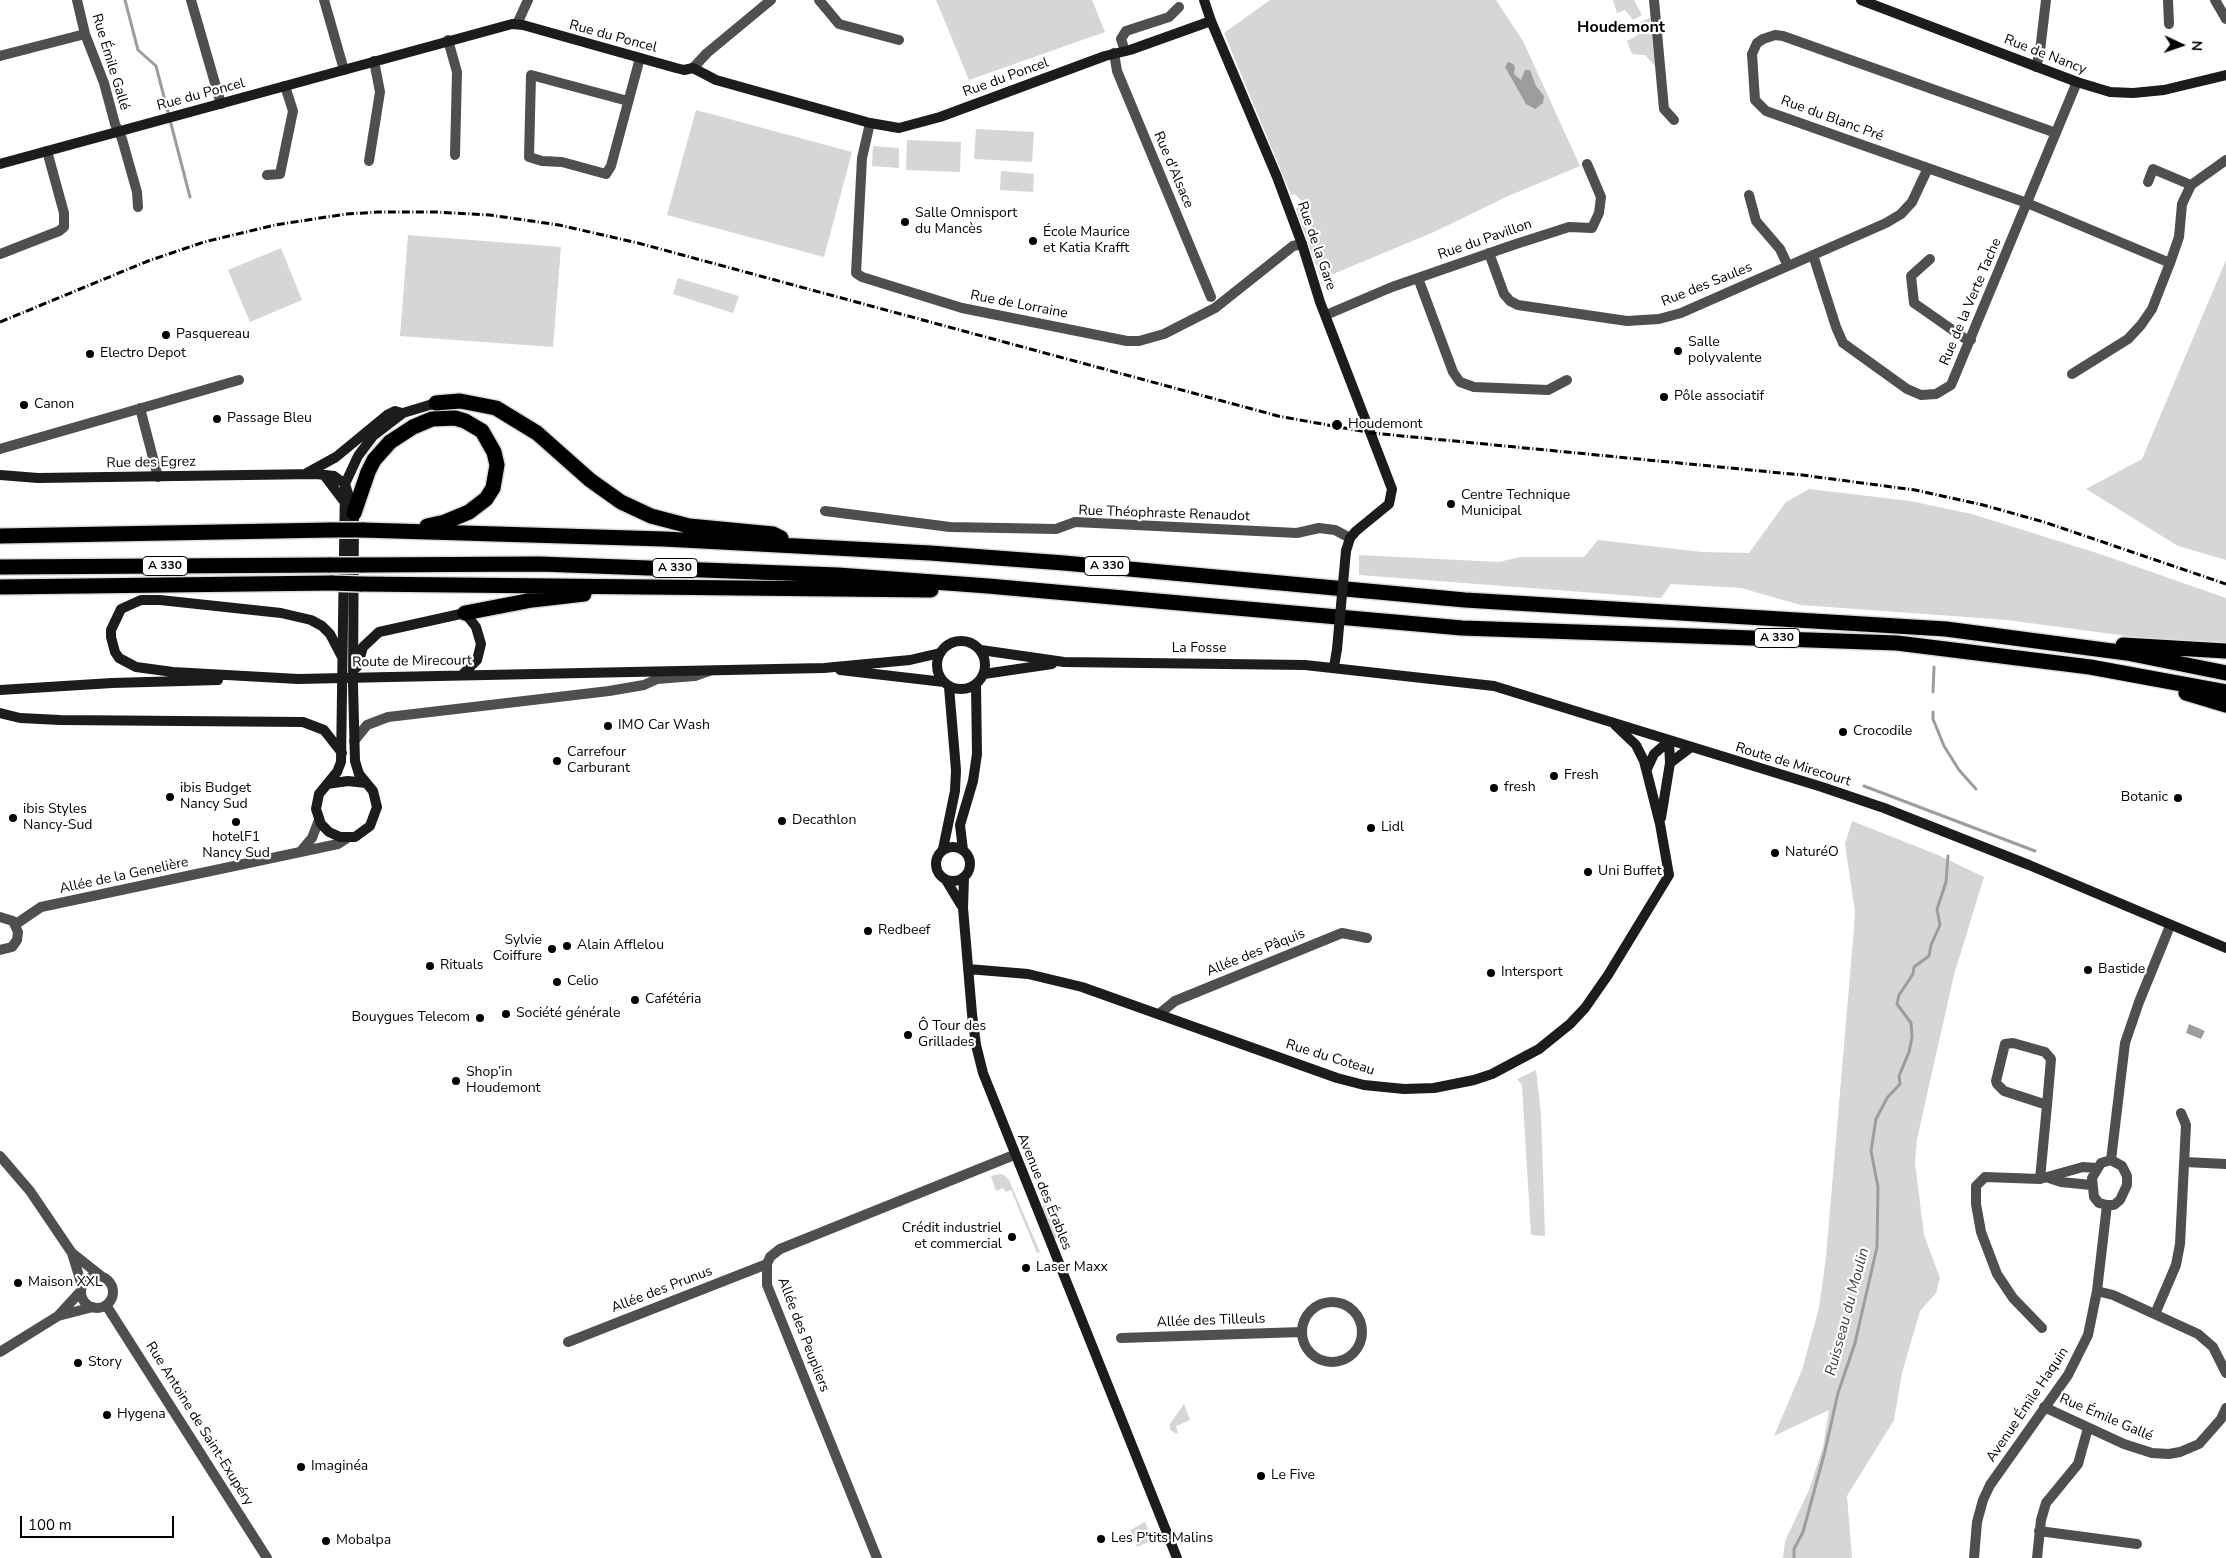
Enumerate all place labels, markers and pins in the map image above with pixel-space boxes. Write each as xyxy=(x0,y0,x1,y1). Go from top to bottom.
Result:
place label: Salle Omnisport du Mancès xyxy=(915,206,1017,238)
marker: Salle Omnisport du Mancès xyxy=(899,216,911,228)
place label: École Maurice et Katia Krafft xyxy=(1043,225,1130,258)
marker: École Maurice et Katia Krafft xyxy=(1027,235,1039,247)
place label: Pasquereau xyxy=(176,327,250,343)
marker: Pasquereau xyxy=(160,329,172,341)
place label: Salle polyvalente xyxy=(1688,335,1762,368)
marker: Salle polyvalente xyxy=(1672,345,1684,357)
place label: Electro Depot xyxy=(100,346,186,362)
marker: Electro Depot xyxy=(84,348,96,360)
place label: Pôle associatif xyxy=(1674,389,1764,405)
marker: Pôle associatif xyxy=(1658,391,1670,403)
place label: Canon xyxy=(34,397,74,413)
marker: Canon xyxy=(18,399,30,411)
place label: Passage Bleu xyxy=(227,411,312,427)
marker: Passage Bleu xyxy=(211,413,223,425)
place label: Houdemont xyxy=(1348,417,1423,433)
marker: Houdemont xyxy=(1330,418,1344,432)
place label: Centre Technique Municipal xyxy=(1461,488,1570,520)
marker: Centre Technique Municipal xyxy=(1445,498,1457,510)
place label: IMO Car Wash xyxy=(618,718,710,734)
marker: IMO Car Wash xyxy=(602,720,614,732)
place label: Crocodile xyxy=(1853,724,1912,740)
marker: Crocodile xyxy=(1837,726,1849,738)
place label: Carrefour Carburant xyxy=(567,745,630,778)
marker: Carrefour Carburant xyxy=(551,755,563,767)
place label: Fresh xyxy=(1564,768,1599,784)
marker: Fresh xyxy=(1548,770,1560,782)
place label: fresh xyxy=(1504,780,1536,796)
place label: ibis Budget Nancy Sud xyxy=(180,781,251,814)
marker: fresh xyxy=(1488,782,1500,794)
place label: Botanic xyxy=(2121,790,2168,806)
marker: ibis Budget Nancy Sud xyxy=(164,791,176,803)
marker: Botanic xyxy=(2172,792,2184,804)
place label: ibis Styles Nancy-Sud xyxy=(23,802,92,834)
marker: ibis Styles Nancy-Sud xyxy=(7,812,19,824)
place label: Decathlon xyxy=(792,813,856,829)
marker: Decathlon xyxy=(776,815,788,827)
marker: hotelF1 Nancy Sud xyxy=(230,816,242,828)
place label: Lidl xyxy=(1381,820,1404,836)
marker: Lidl xyxy=(1365,822,1377,834)
place label: hotelF1 Nancy Sud xyxy=(202,830,270,862)
place label: NaturéO xyxy=(1785,845,1839,861)
marker: NaturéO xyxy=(1769,847,1781,859)
place label: Uni Buffet xyxy=(1598,864,1662,880)
marker: Uni Buffet xyxy=(1582,866,1594,878)
place label: Redbeef xyxy=(878,923,931,939)
marker: Redbeef xyxy=(862,925,874,937)
place label: Sylvie Coiffure xyxy=(493,933,542,966)
place label: Alain Afflelou xyxy=(577,938,664,954)
marker: Alain Afflelou xyxy=(561,940,573,952)
marker: Sylvie Coiffure xyxy=(546,943,558,955)
place label: Rituals xyxy=(440,958,484,974)
marker: Rituals xyxy=(424,960,436,972)
place label: Bastide xyxy=(2098,962,2145,978)
marker: Bastide xyxy=(2082,964,2094,976)
place label: Intersport xyxy=(1501,965,1563,981)
marker: Intersport xyxy=(1485,967,1497,979)
place label: Celio xyxy=(567,974,599,990)
marker: Celio xyxy=(551,976,563,988)
place label: Cafétéria xyxy=(645,992,701,1008)
marker: Cafétéria xyxy=(629,994,641,1006)
place label: Société générale xyxy=(516,1006,620,1022)
marker: Société générale xyxy=(500,1008,512,1020)
place label: Bouygues Telecom xyxy=(352,1010,470,1026)
marker: Bouygues Telecom xyxy=(474,1012,486,1024)
place label: Ô Tour des Grillades xyxy=(918,1019,986,1052)
marker: Ô Tour des Grillades xyxy=(902,1029,914,1041)
place label: Shop’in Houdemont xyxy=(466,1065,541,1098)
marker: Shop’in Houdemont xyxy=(450,1075,462,1087)
place label: Crédit industriel et commercial xyxy=(902,1221,1002,1254)
marker: Crédit industriel et commercial xyxy=(1006,1231,1018,1243)
place label: Laser Maxx xyxy=(1036,1260,1108,1276)
marker: Laser Maxx xyxy=(1020,1262,1032,1274)
place label: Maison XXL xyxy=(28,1275,103,1291)
marker: Maison XXL xyxy=(12,1277,24,1289)
place label: Story xyxy=(88,1355,122,1371)
marker: Story xyxy=(72,1357,84,1369)
place label: Hygena xyxy=(117,1407,166,1423)
marker: Hygena xyxy=(101,1409,113,1421)
place label: Imaginéa xyxy=(311,1459,368,1475)
marker: Imaginéa xyxy=(295,1461,307,1473)
place label: Le Five xyxy=(1271,1468,1315,1484)
marker: Le Five xyxy=(1255,1470,1267,1482)
place label: Les P'tits Malins xyxy=(1111,1531,1213,1547)
place label: Mobalpa xyxy=(336,1533,391,1549)
marker: Les P'tits Malins xyxy=(1095,1533,1107,1545)
marker: Mobalpa xyxy=(320,1535,332,1547)

